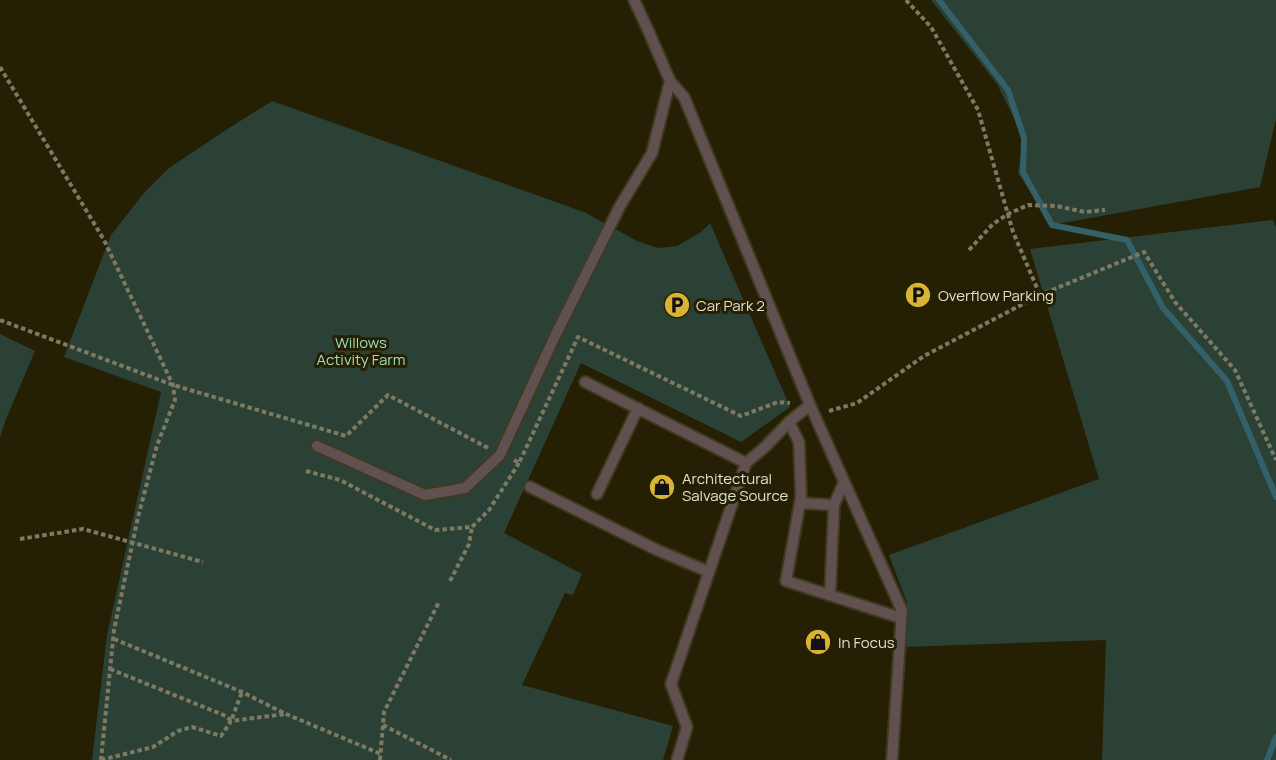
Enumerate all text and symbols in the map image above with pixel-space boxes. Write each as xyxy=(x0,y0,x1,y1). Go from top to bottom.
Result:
parking icon: Overflow Parking xyxy=(903,280,933,310)
place label: Overflow Parking xyxy=(938,285,1054,306)
parking icon: Car Park 2 xyxy=(662,290,692,320)
place label: Car Park 2 xyxy=(696,295,765,316)
park label: Willows Activity Farm xyxy=(317,332,405,370)
place label: Architectural Salvage Source xyxy=(682,468,789,506)
shop icon: Architectural Salvage Source xyxy=(647,472,677,502)
shop icon: In Focus xyxy=(803,627,833,657)
place label: In Focus xyxy=(838,632,895,653)

